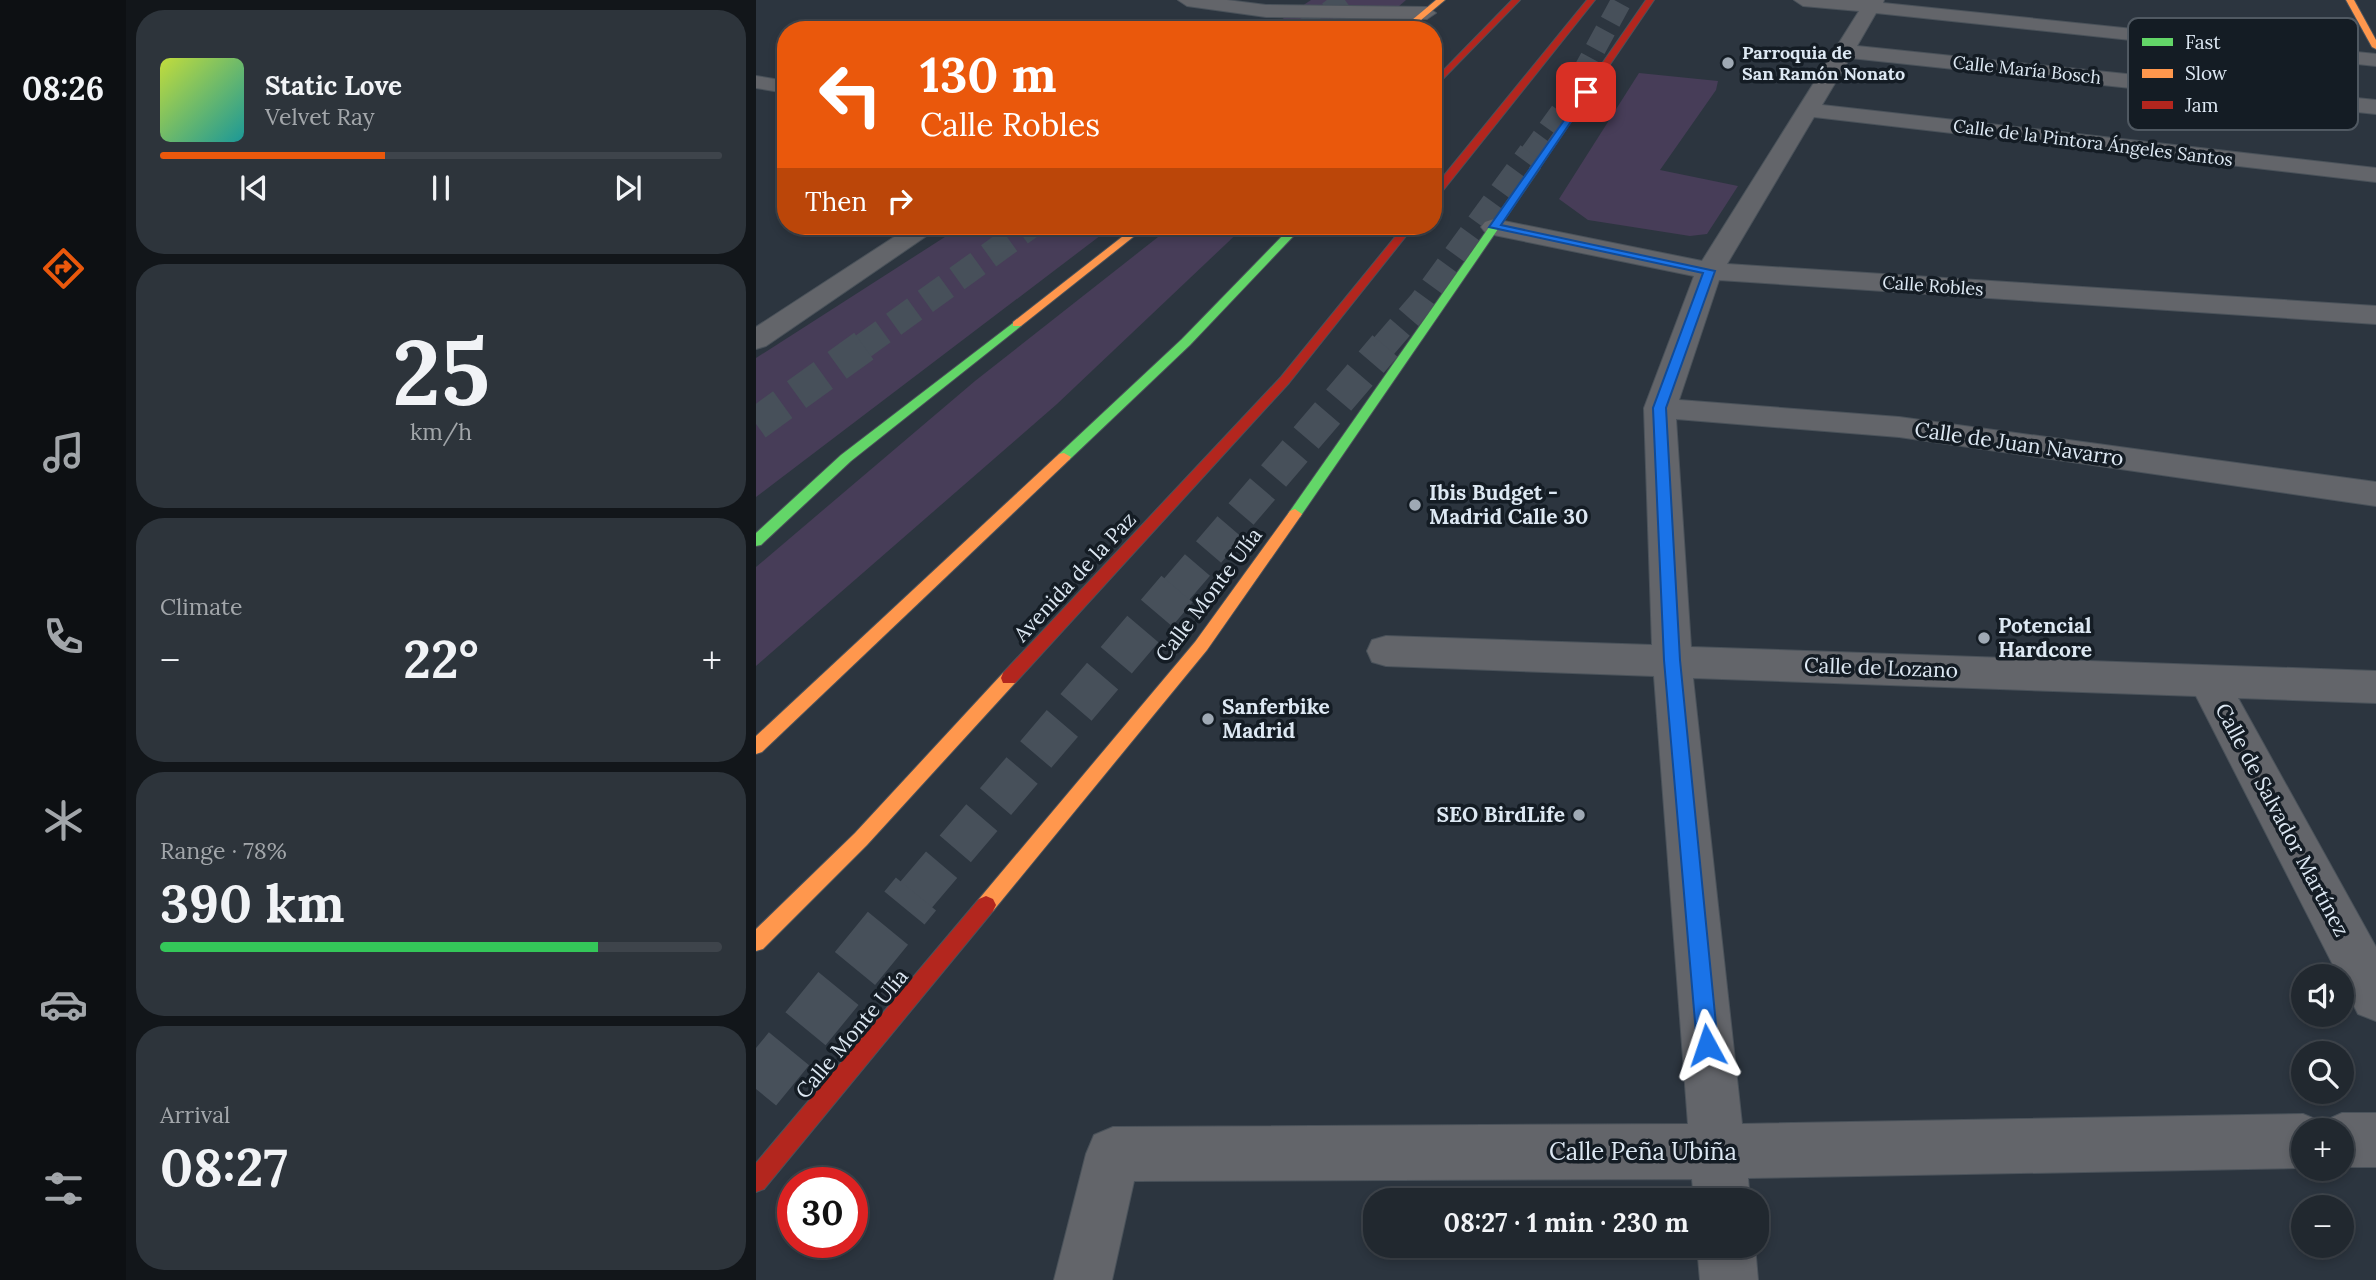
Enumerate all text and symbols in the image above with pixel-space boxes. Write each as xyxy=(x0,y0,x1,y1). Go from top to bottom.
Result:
legend xyxy=(2128,18,2358,130)
text: Fast xyxy=(2185,30,2221,54)
place label: Parroquia de San Ramón Nonato xyxy=(1742,41,1905,85)
text: 130 m xyxy=(920,43,1056,105)
icon: left xyxy=(805,49,896,140)
street label: Calle María Bosch xyxy=(1952,50,2103,89)
marker: Parroquia de San Ramón Nonato xyxy=(1720,55,1736,71)
text: Slow xyxy=(2185,61,2228,85)
pin xyxy=(1556,62,1616,122)
text: 08:26 xyxy=(22,68,104,109)
text: Static Love xyxy=(265,69,402,102)
icon: arrive xyxy=(1567,73,1605,111)
text: Jam xyxy=(2184,93,2219,117)
text: Velvet Ray xyxy=(265,102,375,131)
text: Calle Robles xyxy=(920,104,1100,145)
street label: Calle de la Pintora Ángeles Santos xyxy=(1952,114,2234,171)
icon: previous xyxy=(235,169,273,207)
icon: pause xyxy=(422,169,460,207)
icon: next xyxy=(609,169,647,207)
icon: right xyxy=(881,182,919,220)
text: Then xyxy=(805,185,867,218)
icon: directions xyxy=(39,244,88,293)
street label: Calle Robles xyxy=(1882,270,1984,301)
text: 25 xyxy=(392,313,490,430)
street label: Calle de Juan Navarro xyxy=(1913,415,2125,472)
text: km/h xyxy=(410,417,472,446)
icon: music xyxy=(39,428,88,477)
place label: Ibis Budget - Madrid Calle 30 xyxy=(1429,479,1588,530)
marker: Ibis Budget - Madrid Calle 30 xyxy=(1407,497,1423,513)
street label: Avenida de la Paz xyxy=(1007,506,1142,648)
street label: Calle Monte Ulía xyxy=(1149,522,1268,667)
text: Climate xyxy=(160,592,242,621)
icon: phone xyxy=(39,612,88,661)
place label: Potencial Hardcore xyxy=(1998,612,2092,663)
text: 22° xyxy=(403,626,479,692)
marker: Potencial Hardcore xyxy=(1976,630,1992,646)
text: − xyxy=(160,636,180,684)
text: + xyxy=(702,636,722,684)
street label: Calle de Lozano xyxy=(1803,651,1959,684)
place label: Sanferbike Madrid xyxy=(1222,693,1330,744)
street label: Calle de Salvador Martínez xyxy=(2209,698,2356,941)
marker: Sanferbike Madrid xyxy=(1200,711,1216,727)
icon: climate xyxy=(39,796,88,845)
place label: SEO BirdLife xyxy=(1436,801,1565,828)
marker: SEO BirdLife xyxy=(1571,807,1587,823)
text: Range · 78% xyxy=(160,836,287,865)
text: 390 km xyxy=(160,870,345,936)
street label: Calle Monte Ulía xyxy=(790,963,914,1104)
map controls xyxy=(2291,964,2354,1258)
button: sound xyxy=(2291,964,2354,1027)
icon: car xyxy=(39,980,88,1029)
position arrow xyxy=(1670,1008,1744,1082)
button: search xyxy=(2291,1041,2354,1104)
text: Arrival xyxy=(160,1100,230,1129)
button: + xyxy=(2291,1118,2354,1181)
text: 08:27 xyxy=(160,1134,288,1200)
street label: Calle Peña Ubiña xyxy=(1549,1136,1737,1167)
icon: filters xyxy=(39,1164,88,1213)
speed limit sign: 30 xyxy=(777,1167,868,1258)
button: − xyxy=(2291,1195,2354,1258)
text: 08:27 · 1 min · 230 m xyxy=(1443,1206,1689,1239)

